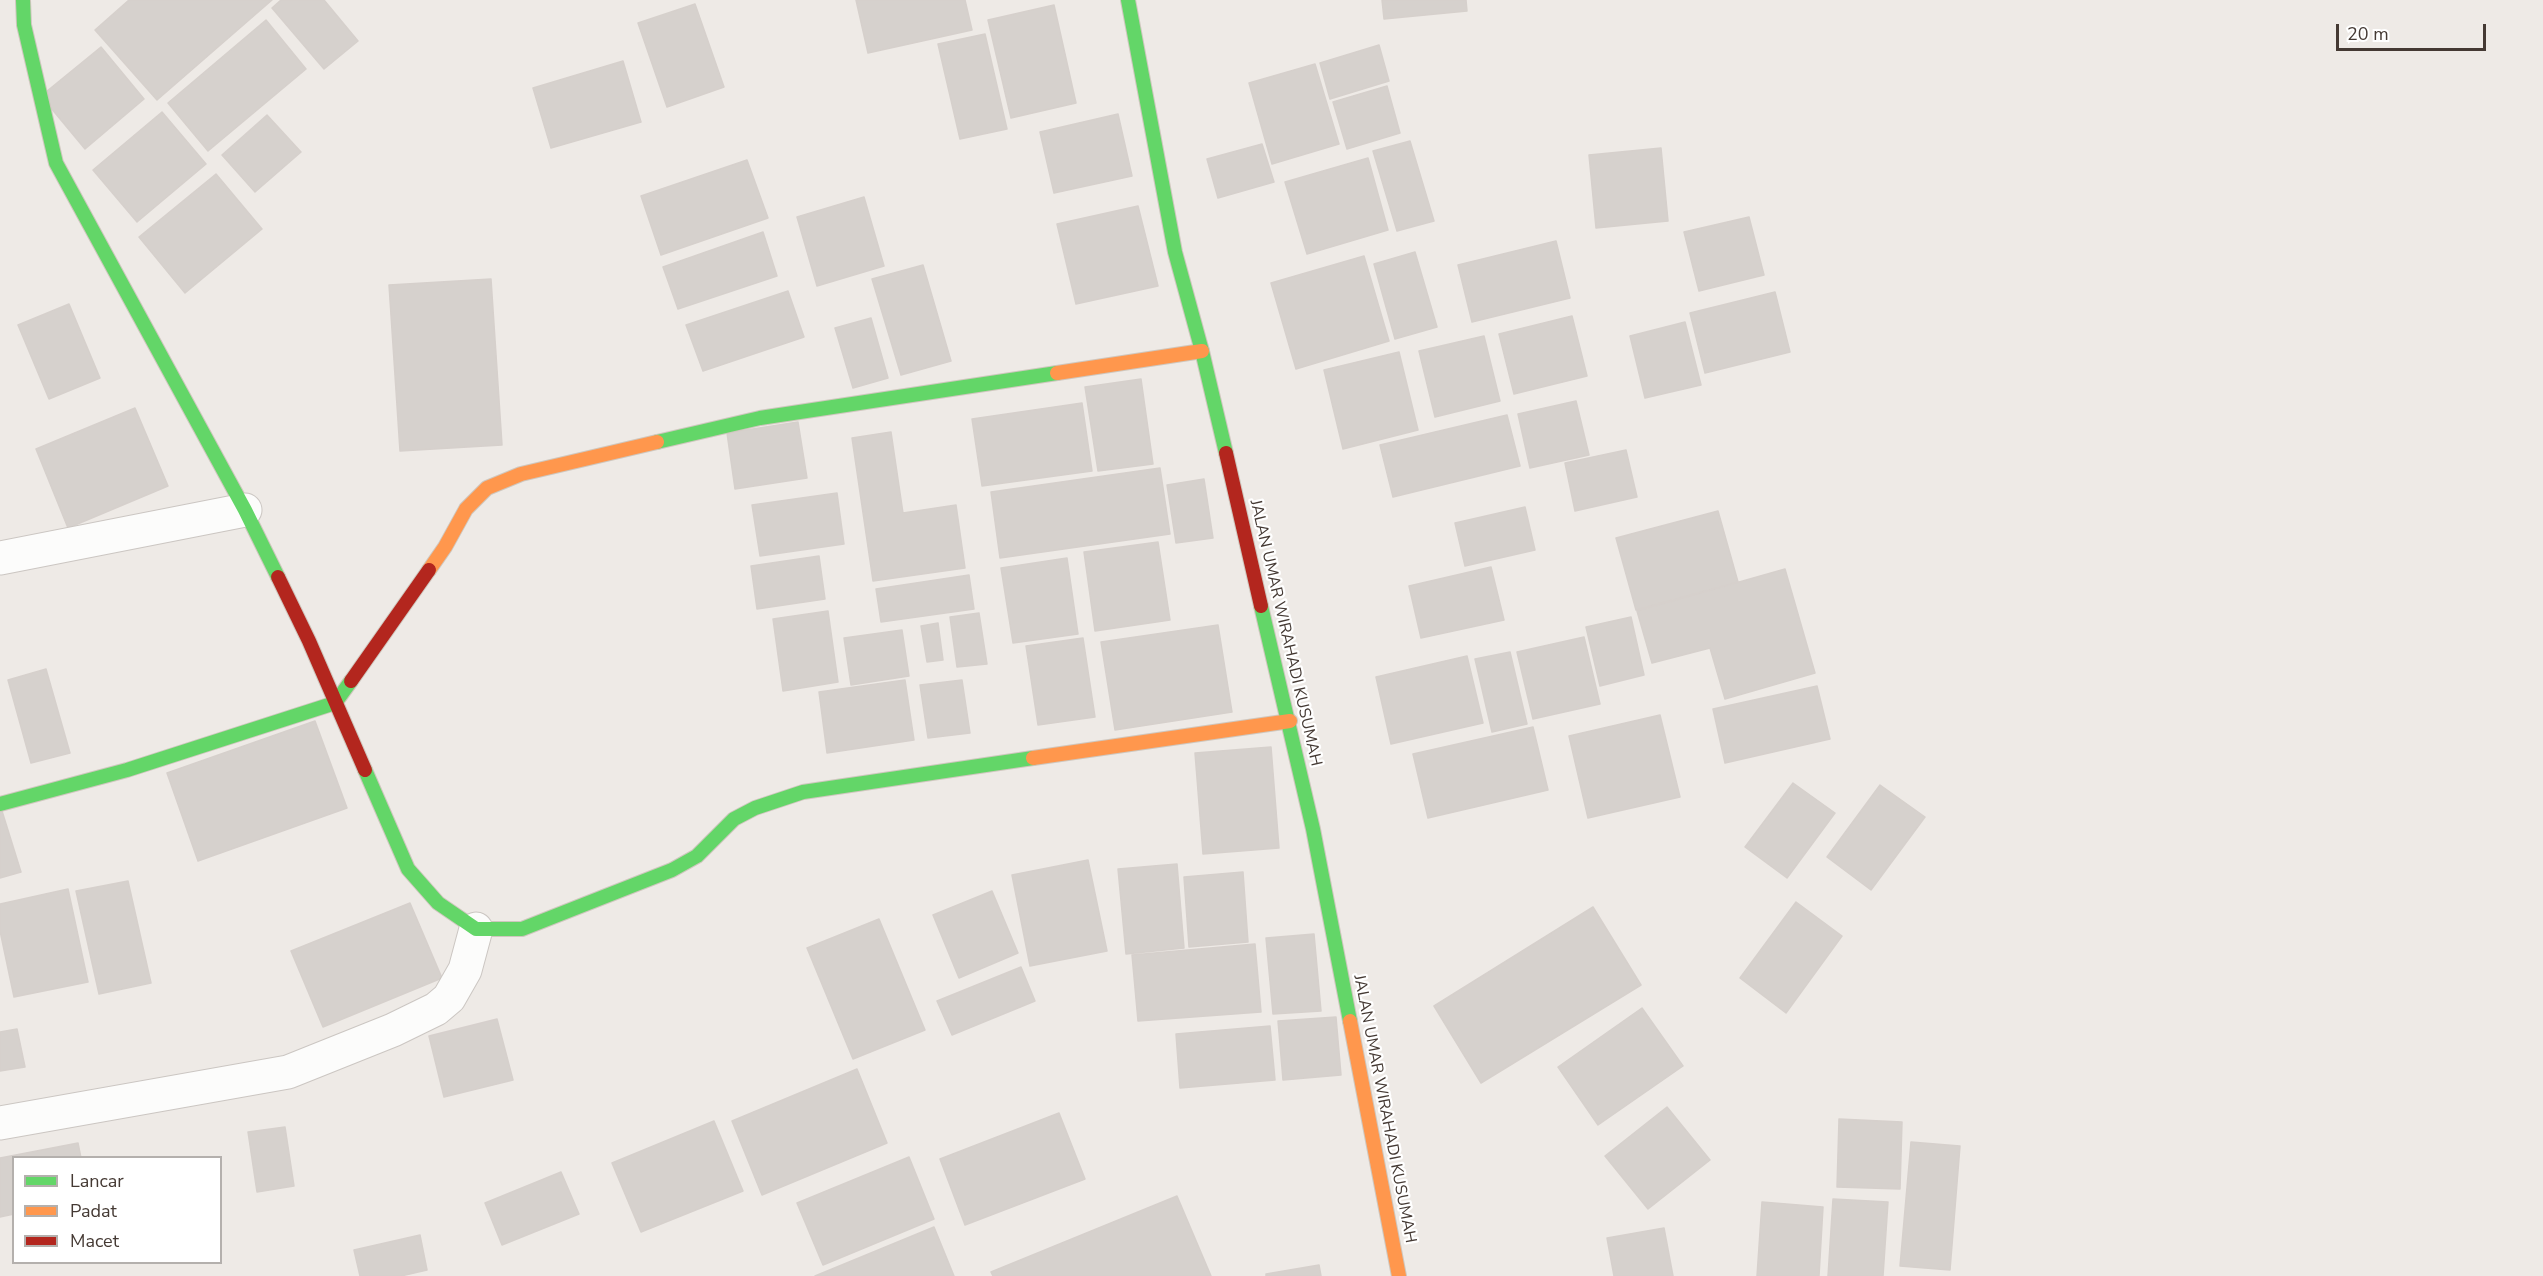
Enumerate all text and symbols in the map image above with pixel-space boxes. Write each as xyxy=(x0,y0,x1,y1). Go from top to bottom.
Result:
scale bar xyxy=(2339,12,2489,50)
text: 20 m xyxy=(2347,22,2389,46)
street label: JALAN UMAR WIRAHADI KUSUMAH xyxy=(1245,498,1325,768)
street label: JALAN UMAR WIRAHADI KUSUMAH xyxy=(1349,973,1419,1245)
legend xyxy=(12,1156,222,1264)
text: Lancar xyxy=(70,1169,124,1193)
text: Padat xyxy=(70,1199,117,1223)
text: Macet xyxy=(70,1229,119,1253)

